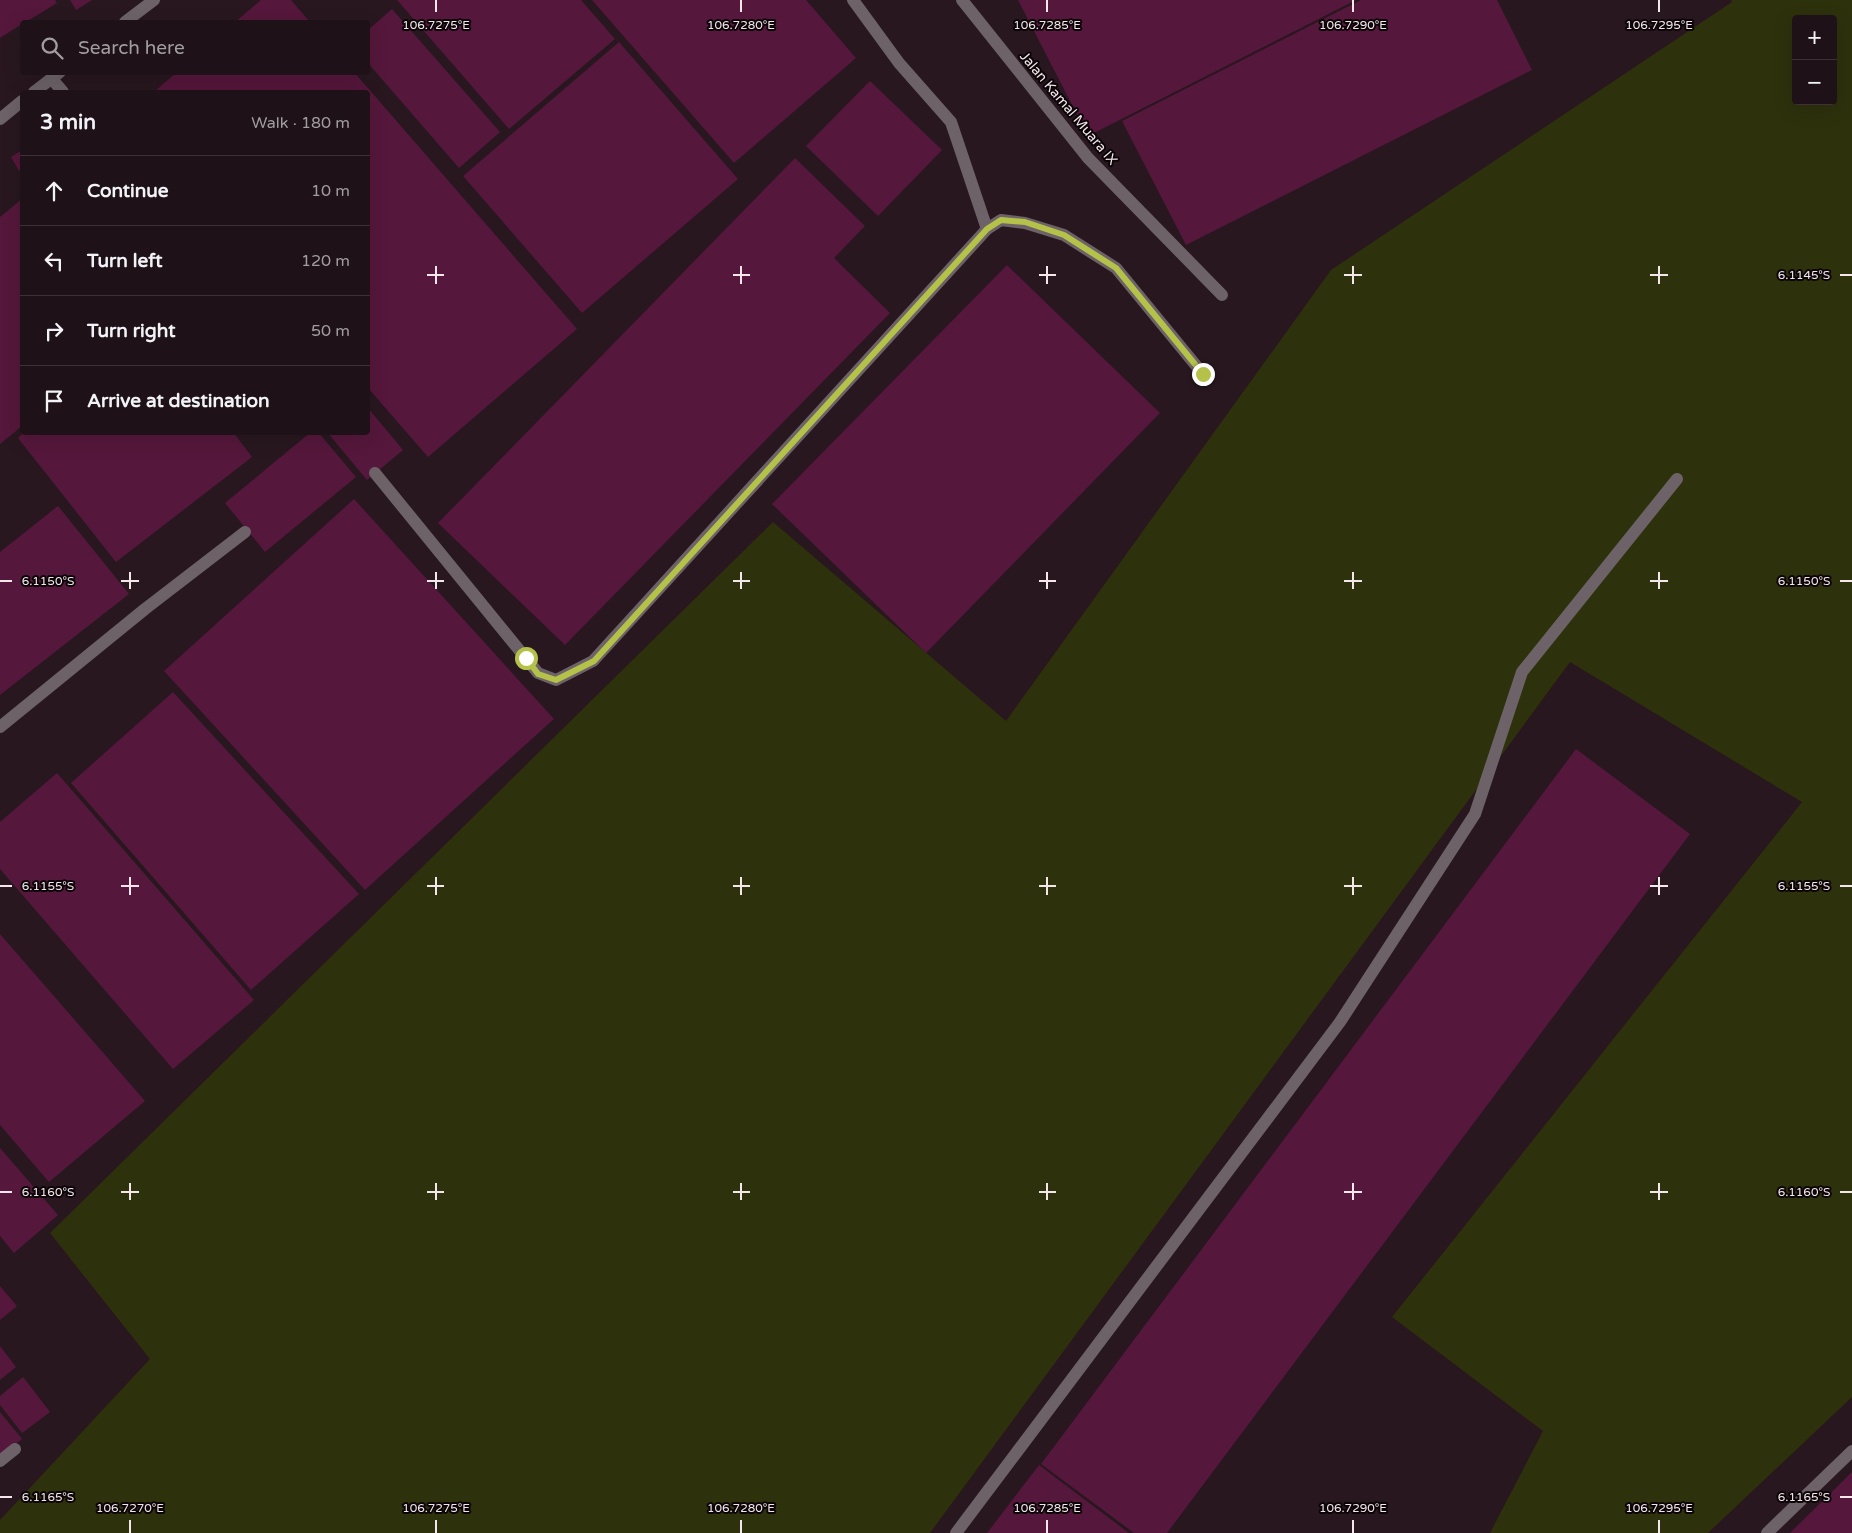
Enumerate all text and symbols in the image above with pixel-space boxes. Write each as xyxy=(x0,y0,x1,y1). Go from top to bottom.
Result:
map controls xyxy=(1792,15,1837,105)
button: + xyxy=(1792,15,1837,60)
text: 106.7275°E xyxy=(402,18,470,32)
text: 106.7280°E xyxy=(707,18,775,32)
text: 106.7285°E xyxy=(1013,18,1081,32)
text: 106.7290°E xyxy=(1319,18,1387,32)
text: 106.7295°E xyxy=(1625,18,1693,32)
search box xyxy=(20,20,370,75)
icon: search xyxy=(38,34,66,62)
text: Search here xyxy=(78,37,185,59)
street label: Jalan Kamal Muara IX xyxy=(1016,48,1121,169)
button: − xyxy=(1792,60,1837,105)
text: 3 min xyxy=(40,110,96,135)
text: Walk · 180 m xyxy=(251,113,350,133)
icon: ahead xyxy=(40,177,68,205)
text: Continue xyxy=(87,180,169,202)
text: 10 m xyxy=(311,181,350,201)
icon: left xyxy=(40,247,68,275)
text: Turn left xyxy=(87,250,163,272)
text: 120 m xyxy=(301,251,350,271)
text: 6.1145°S xyxy=(1778,268,1830,282)
icon: right xyxy=(40,317,68,345)
text: Turn right xyxy=(87,320,175,342)
text: 50 m xyxy=(311,321,350,341)
route end xyxy=(1192,363,1215,386)
icon: arrive xyxy=(40,387,68,415)
text: Arrive at destination xyxy=(87,390,270,412)
text: 6.1150°S xyxy=(22,574,74,588)
text: 6.1150°S xyxy=(1778,574,1830,588)
route start xyxy=(515,647,538,670)
text: 6.1155°S xyxy=(22,879,74,893)
text: 6.1155°S xyxy=(1778,879,1830,893)
text: 6.1160°S xyxy=(22,1185,74,1199)
text: 6.1160°S xyxy=(1778,1185,1830,1199)
text: 6.1165°S xyxy=(22,1490,74,1504)
text: 6.1165°S xyxy=(1778,1490,1830,1504)
text: 106.7270°E xyxy=(96,1501,164,1515)
text: 106.7275°E xyxy=(402,1501,470,1515)
text: 106.7280°E xyxy=(707,1501,775,1515)
text: 106.7285°E xyxy=(1013,1501,1081,1515)
text: 106.7290°E xyxy=(1319,1501,1387,1515)
text: 106.7295°E xyxy=(1625,1501,1693,1515)

